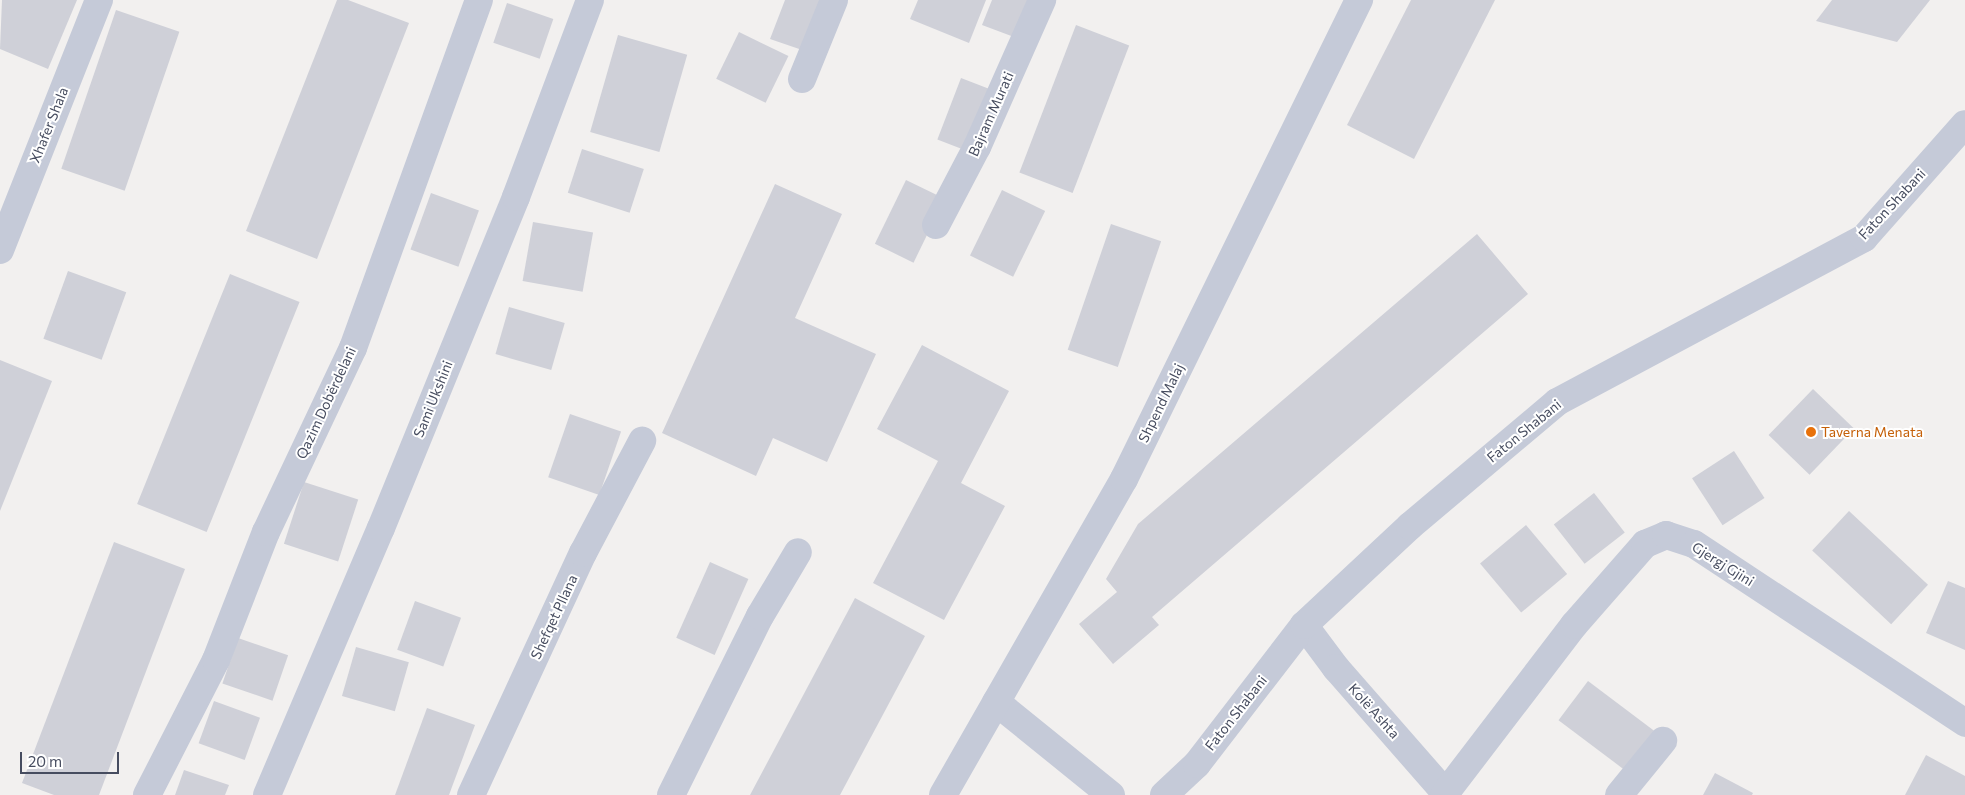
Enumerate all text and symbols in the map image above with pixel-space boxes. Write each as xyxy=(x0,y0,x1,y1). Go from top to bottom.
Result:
street label: Bajram Murati xyxy=(965,69,1017,159)
street label: Xhafer Shala xyxy=(26,85,72,165)
street label: Faton Shabani xyxy=(1855,165,1929,243)
street label: Qazim Dobërdelani xyxy=(293,344,359,462)
street label: Sami Ukshini xyxy=(410,358,456,440)
street label: Shpend Malaj xyxy=(1135,361,1187,445)
street label: Faton Shabani xyxy=(1484,396,1564,466)
place label: Taverna Menata xyxy=(1821,424,1923,440)
marker: Taverna Menata xyxy=(1805,426,1817,438)
street label: Gjergj Gjini xyxy=(1689,538,1757,590)
street label: Shefqet Pllana xyxy=(527,572,581,662)
street label: Faton Shabani xyxy=(1202,672,1270,754)
street label: Kolë Ashta xyxy=(1345,680,1403,742)
scale bar xyxy=(22,742,121,774)
text: 20 m xyxy=(28,752,62,770)

